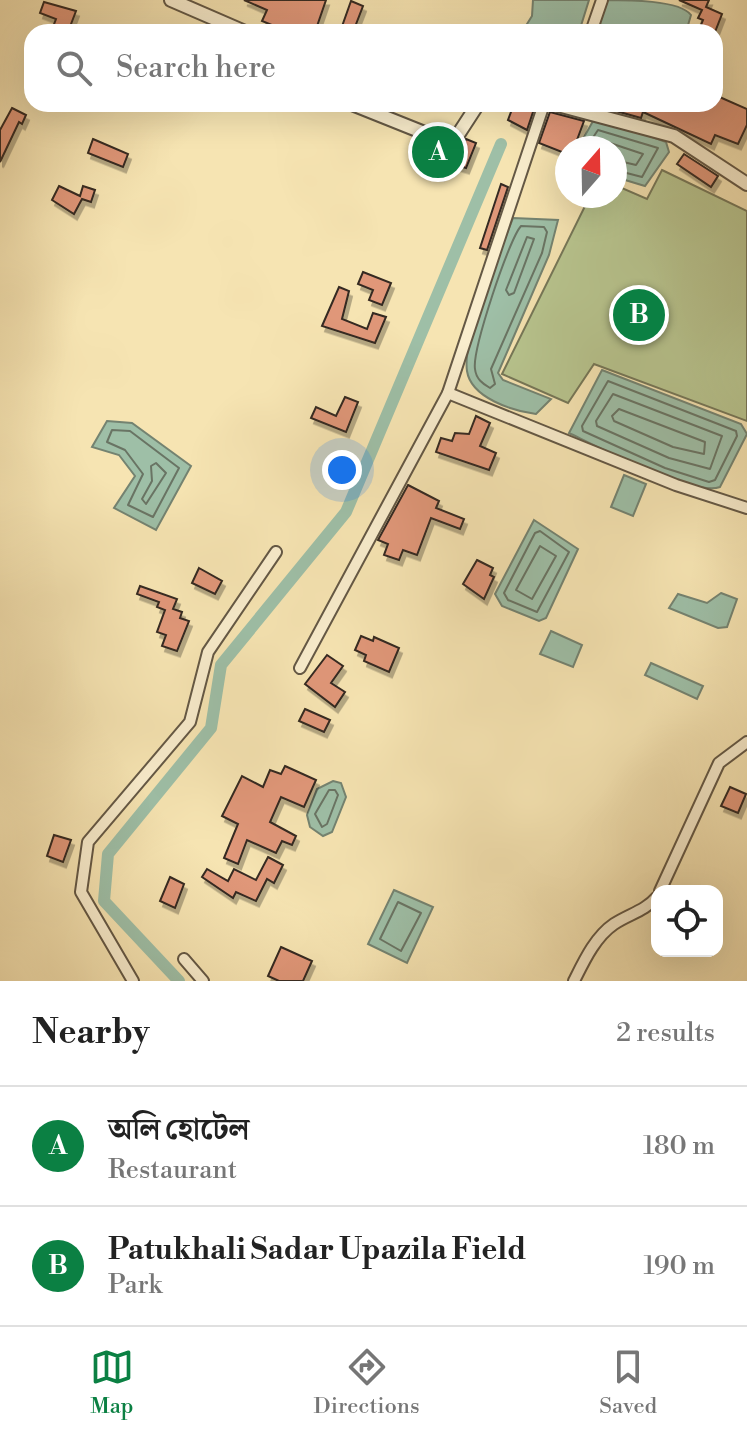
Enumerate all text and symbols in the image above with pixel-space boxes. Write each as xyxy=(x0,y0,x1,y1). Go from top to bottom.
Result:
search box xyxy=(24,24,723,112)
icon: search xyxy=(52,46,96,90)
text: Search here xyxy=(116,49,276,87)
pin: A xyxy=(412,122,464,182)
north arrow xyxy=(555,136,627,208)
pin: B xyxy=(613,285,665,345)
your location xyxy=(322,450,362,490)
map controls xyxy=(651,885,723,957)
button: locate xyxy=(651,885,723,957)
text: Nearby xyxy=(32,1012,150,1054)
text: 2 results xyxy=(616,1017,715,1049)
text: অলি হোটেল xyxy=(108,1111,249,1149)
text: A xyxy=(49,1130,67,1162)
text: 180 m xyxy=(643,1130,715,1162)
text: Restaurant xyxy=(108,1154,237,1186)
text: Patukhali Sadar Upazila Field xyxy=(108,1231,526,1269)
text: B xyxy=(48,1250,68,1282)
text: 190 m xyxy=(644,1250,715,1282)
text: Park xyxy=(108,1269,162,1301)
tab: Map xyxy=(90,1345,134,1420)
tab: Directions xyxy=(314,1345,420,1420)
tab: Saved xyxy=(599,1345,657,1420)

